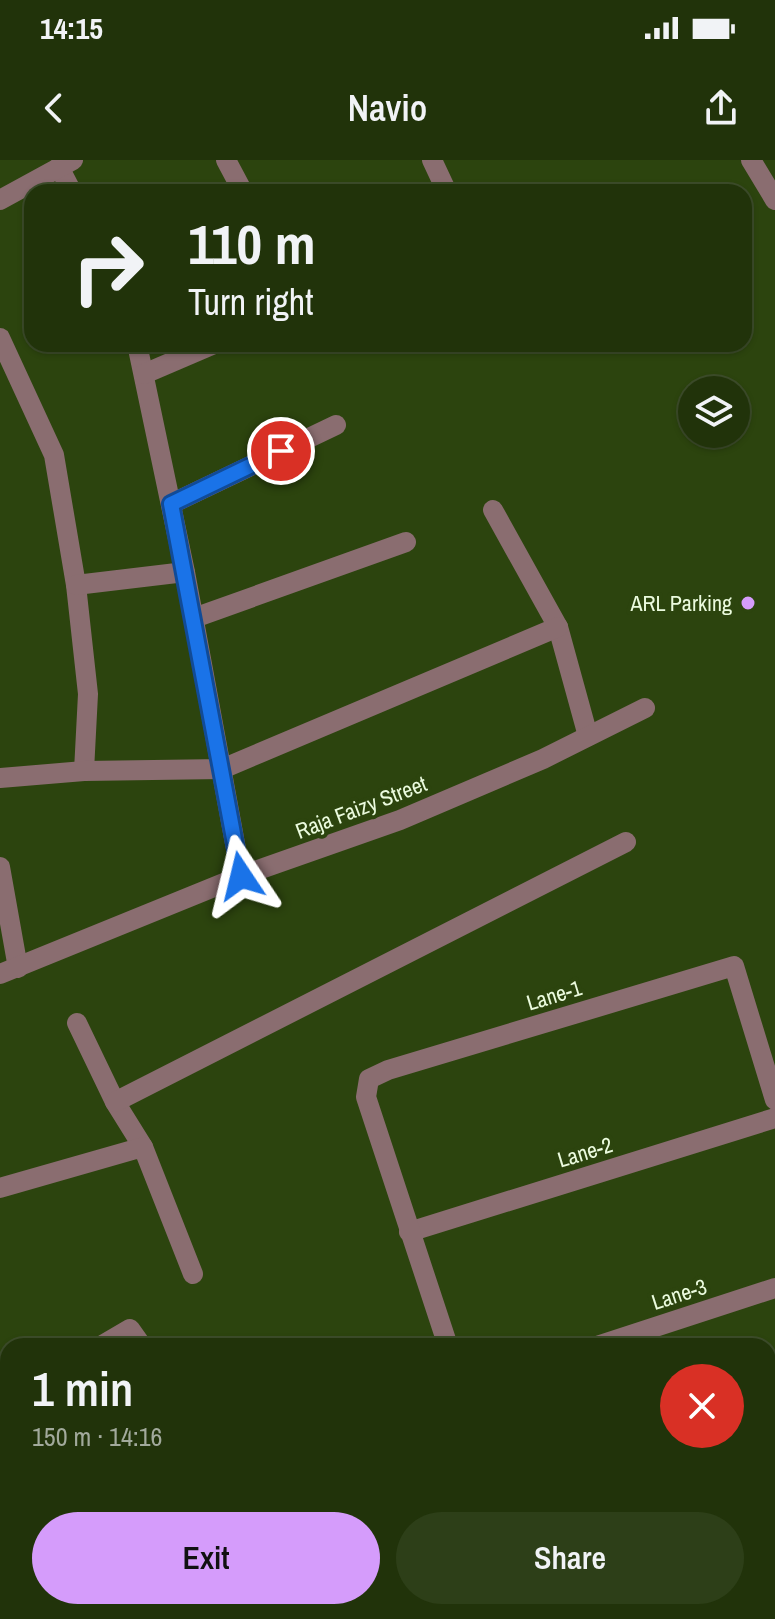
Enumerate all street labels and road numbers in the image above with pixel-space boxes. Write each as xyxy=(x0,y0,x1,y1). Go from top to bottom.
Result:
street label: Raja Faizy Street xyxy=(291,768,431,846)
street label: Lane-1 xyxy=(523,972,585,1018)
street label: Lane-2 xyxy=(554,1129,616,1175)
street label: Lane-3 xyxy=(648,1271,710,1317)

